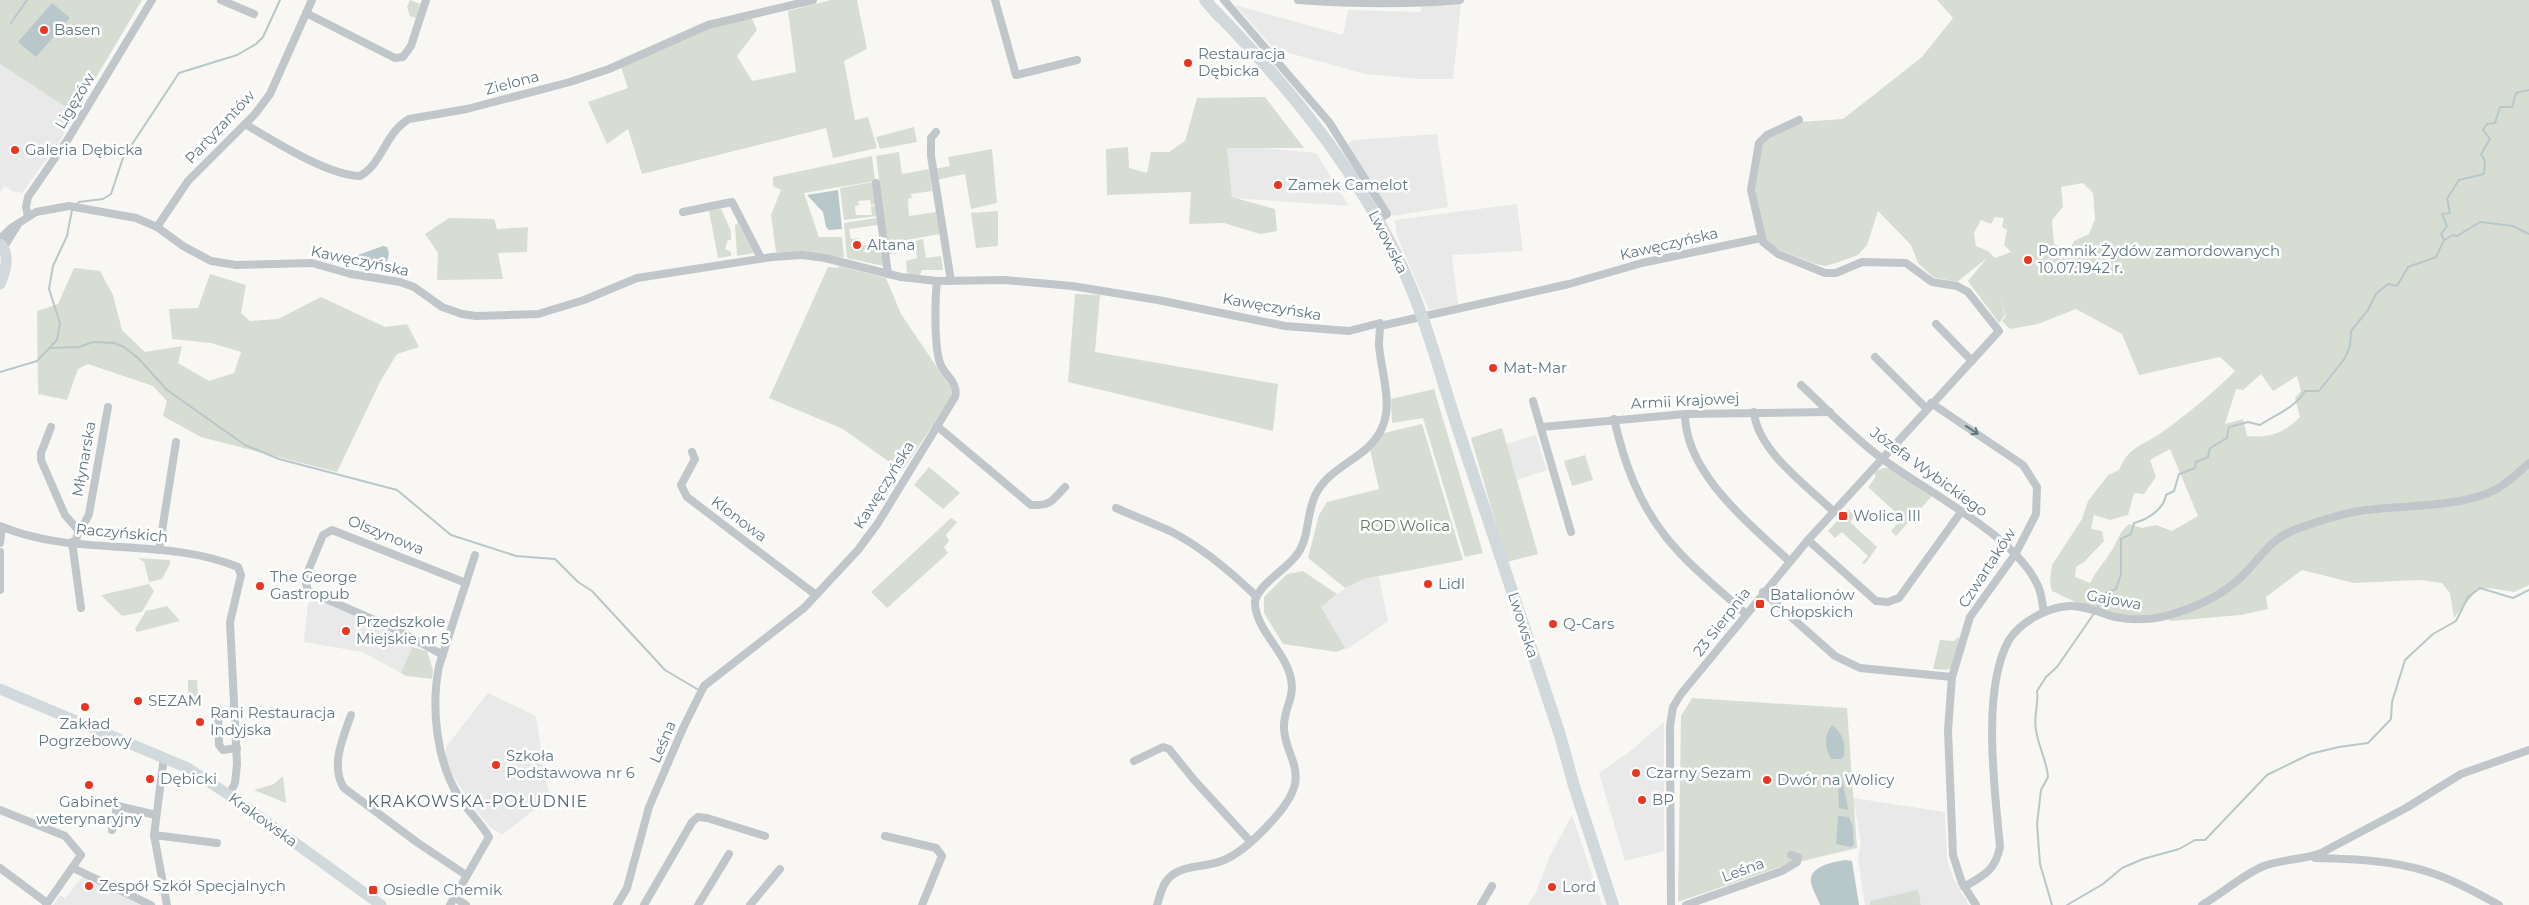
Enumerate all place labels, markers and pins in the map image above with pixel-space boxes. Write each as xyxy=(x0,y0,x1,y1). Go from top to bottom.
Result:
place label: Basen xyxy=(54,20,101,39)
marker: Basen xyxy=(38,24,50,36)
place label: Restauracja Dębicka xyxy=(1198,44,1286,80)
marker: Restauracja Dębicka xyxy=(1182,57,1194,69)
place label: Galeria Dębicka xyxy=(25,140,143,159)
marker: Galeria Dębicka xyxy=(9,144,21,156)
place label: Zamek Camelot xyxy=(1288,175,1408,194)
marker: Zamek Camelot xyxy=(1272,179,1284,191)
place label: Altana xyxy=(867,235,915,254)
marker: Altana xyxy=(851,239,863,251)
place label: Pomnik Żydów zamordowanych 10.07.1942 r. xyxy=(2038,241,2280,277)
marker: Pomnik Żydów zamordowanych 10.07.1942 r. xyxy=(2022,254,2034,266)
place label: Mat-Mar xyxy=(1503,358,1567,377)
marker: Mat-Mar xyxy=(1487,362,1499,374)
place label: Wolica III xyxy=(1853,506,1921,525)
marker: Wolica III xyxy=(1837,510,1849,522)
place label: The George Gastropub xyxy=(270,567,357,603)
place label: Lidl xyxy=(1438,574,1465,593)
marker: Lidl xyxy=(1422,578,1434,590)
marker: The George Gastropub xyxy=(254,580,266,592)
place label: Batalionów Chłopskich xyxy=(1770,585,1856,621)
marker: Batalionów Chłopskich xyxy=(1754,598,1766,610)
place label: Przedszkole Miejskie nr 5 xyxy=(356,612,449,648)
place label: Q-Cars xyxy=(1563,614,1614,633)
marker: Q-Cars xyxy=(1547,618,1559,630)
marker: Przedszkole Miejskie nr 5 xyxy=(340,625,352,637)
place label: SEZAM xyxy=(148,691,202,710)
marker: SEZAM xyxy=(132,695,144,707)
marker: Zakład Pogrzebowy xyxy=(79,701,91,713)
place label: Rani Restauracja Indyjska xyxy=(210,703,335,739)
place label: Zakład Pogrzebowy xyxy=(38,714,133,750)
marker: Rani Restauracja Indyjska xyxy=(194,716,206,728)
place label: Szkoła Podstawowa nr 6 xyxy=(506,746,635,782)
marker: Szkoła Podstawowa nr 6 xyxy=(490,759,502,771)
place label: Czarny Sezam xyxy=(1646,763,1751,782)
marker: Czarny Sezam xyxy=(1630,767,1642,779)
place label: Dębicki xyxy=(160,769,217,788)
place label: Dwór na Wolicy xyxy=(1777,770,1895,789)
marker: Dębicki xyxy=(144,773,156,785)
marker: Dwór na Wolicy xyxy=(1761,774,1773,786)
marker: Gabinet weterynaryjny xyxy=(83,779,95,791)
place label: BP xyxy=(1652,790,1674,809)
place label: Gabinet weterynaryjny xyxy=(36,792,143,828)
marker: BP xyxy=(1636,794,1648,806)
place label: Zespół Szkół Specjalnych xyxy=(99,876,286,895)
place label: Lord xyxy=(1562,877,1596,896)
marker: Zespół Szkół Specjalnych xyxy=(83,880,95,892)
place label: Osiedle Chemik xyxy=(383,880,502,899)
marker: Lord xyxy=(1546,881,1558,893)
marker: Osiedle Chemik xyxy=(367,884,379,896)

